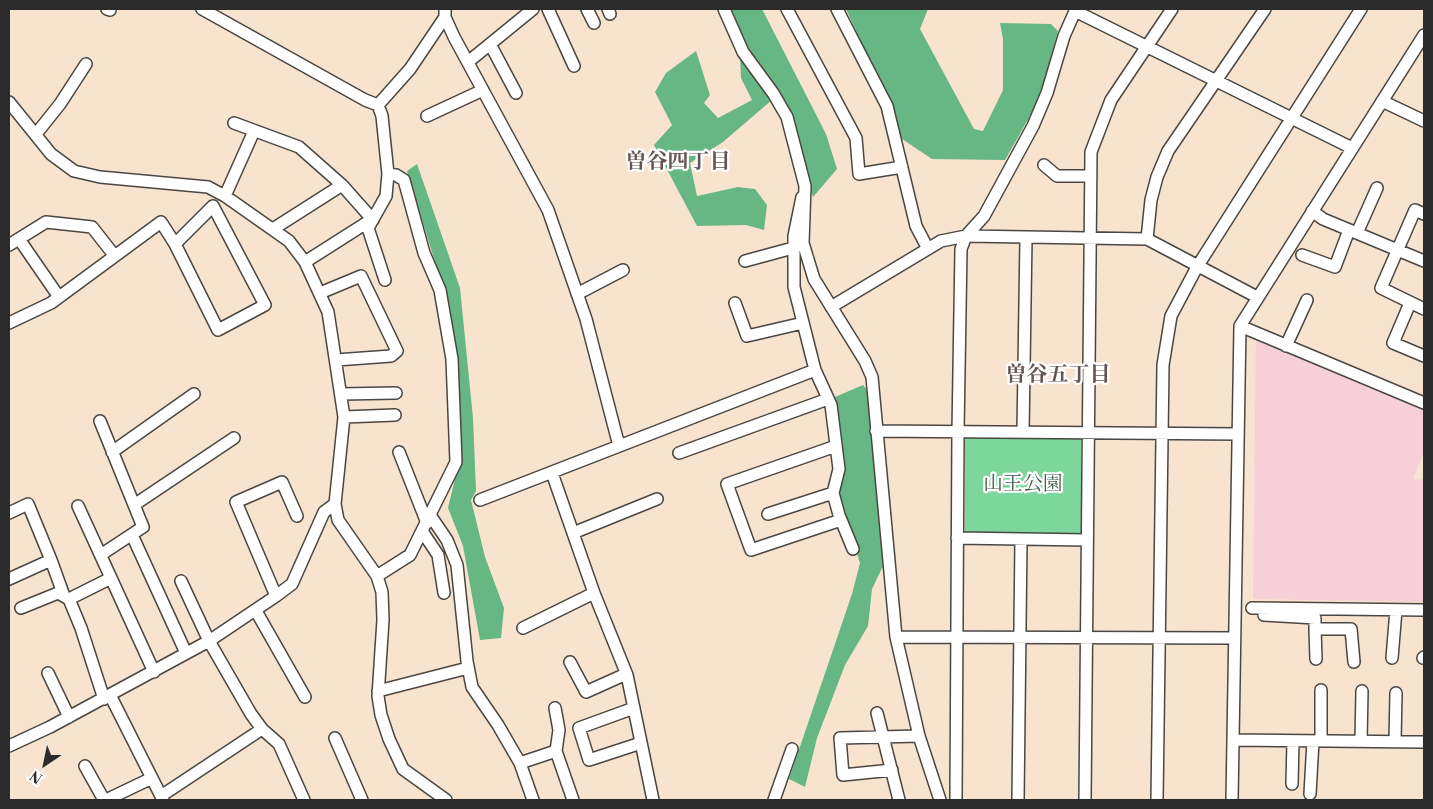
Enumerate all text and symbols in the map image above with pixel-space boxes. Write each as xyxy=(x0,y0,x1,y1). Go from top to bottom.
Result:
district label: 曽谷四丁目 xyxy=(626,150,730,176)
district label: 曽谷五丁目 xyxy=(1006,363,1110,389)
park label: 山王公園 xyxy=(983,473,1063,497)
north arrow xyxy=(20,739,70,789)
text: N xyxy=(27,766,46,787)

